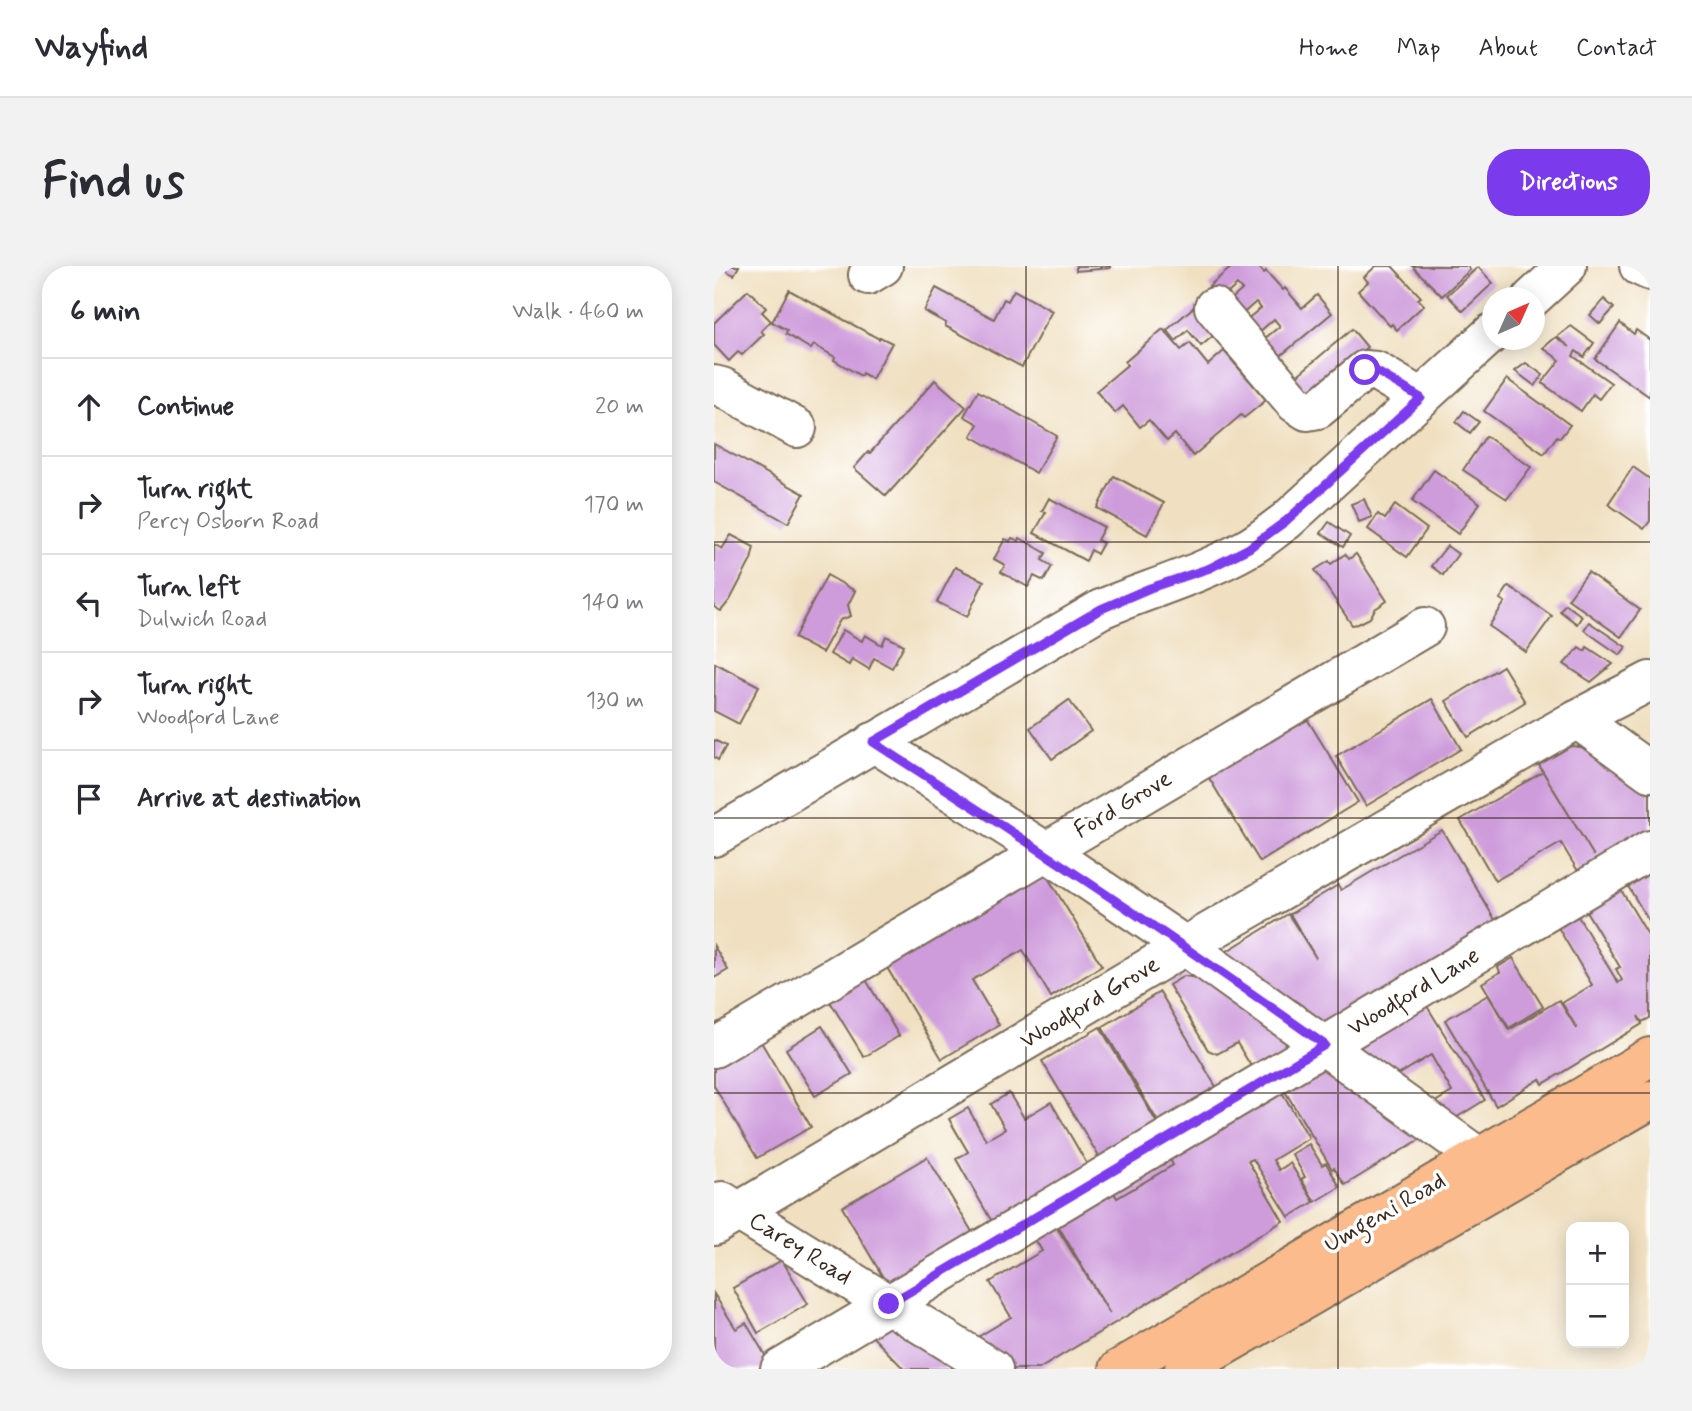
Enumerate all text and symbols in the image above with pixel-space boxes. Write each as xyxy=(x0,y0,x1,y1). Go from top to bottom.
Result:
text: Wayfind xyxy=(35,26,148,70)
text: Home xyxy=(1299,33,1359,64)
text: Map xyxy=(1397,33,1441,64)
text: About xyxy=(1479,33,1538,64)
text: Contact xyxy=(1576,33,1657,64)
button: Directions xyxy=(1487,149,1650,216)
text: Find us xyxy=(42,150,185,215)
north arrow xyxy=(1482,287,1545,350)
text: 6 min xyxy=(70,292,141,331)
text: Walk · 460 m xyxy=(512,297,644,327)
route start xyxy=(1349,354,1380,385)
icon: ahead xyxy=(70,388,108,426)
text: Continue xyxy=(137,390,234,424)
text: 20 m xyxy=(595,392,644,422)
text: Turn right xyxy=(137,473,253,507)
icon: right xyxy=(70,486,108,524)
text: 170 m xyxy=(584,490,644,520)
text: Percy Osborn Road xyxy=(137,507,319,537)
text: Turn left xyxy=(137,571,241,605)
icon: left xyxy=(70,584,108,622)
text: 140 m xyxy=(581,588,644,618)
text: Dulwich Road xyxy=(137,605,267,635)
text: Turn right xyxy=(137,669,253,703)
icon: right xyxy=(70,682,108,720)
text: 130 m xyxy=(586,686,644,716)
text: Woodford Lane xyxy=(137,703,280,733)
street label: Ford Grove xyxy=(1068,764,1178,846)
icon: arrive xyxy=(70,780,108,818)
text: Arrive at destination xyxy=(137,782,361,816)
street label: Woodford Lane xyxy=(1342,940,1487,1045)
street label: Woodford Grove xyxy=(1015,949,1167,1059)
street label: Umgeni Road xyxy=(1319,1166,1453,1263)
street label: Carey Road xyxy=(743,1205,857,1293)
map controls xyxy=(1566,1222,1629,1348)
button: + xyxy=(1566,1222,1629,1285)
button: − xyxy=(1566,1285,1629,1348)
route end xyxy=(873,1288,904,1319)

